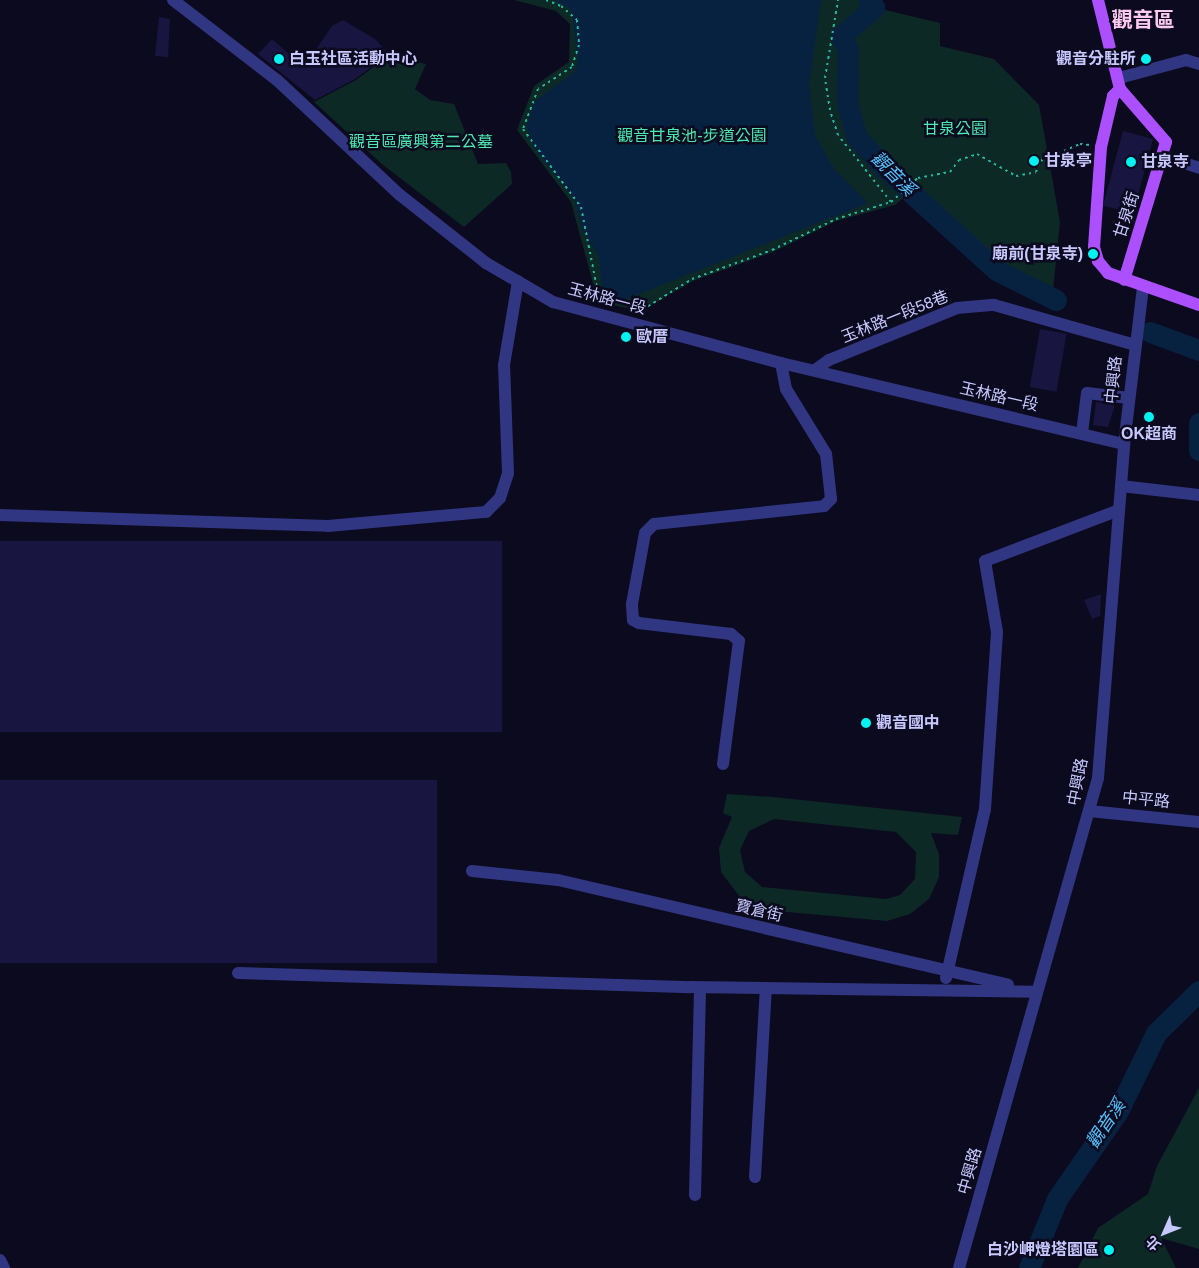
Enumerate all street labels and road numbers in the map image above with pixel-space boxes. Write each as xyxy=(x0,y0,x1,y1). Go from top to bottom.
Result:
street label: 甘泉街 xyxy=(1110,189,1144,241)
street label: 玉林路一段 xyxy=(566,279,648,319)
street label: 玉林路一段58巷 xyxy=(839,287,951,347)
street label: 中興路 xyxy=(1102,355,1126,405)
street label: 玉林路一段 xyxy=(958,379,1040,415)
street label: 中興路 xyxy=(1064,757,1092,807)
street label: 中平路 xyxy=(1121,788,1171,812)
street label: 寶倉街 xyxy=(733,896,785,926)
street label: 中興路 xyxy=(954,1145,986,1197)

